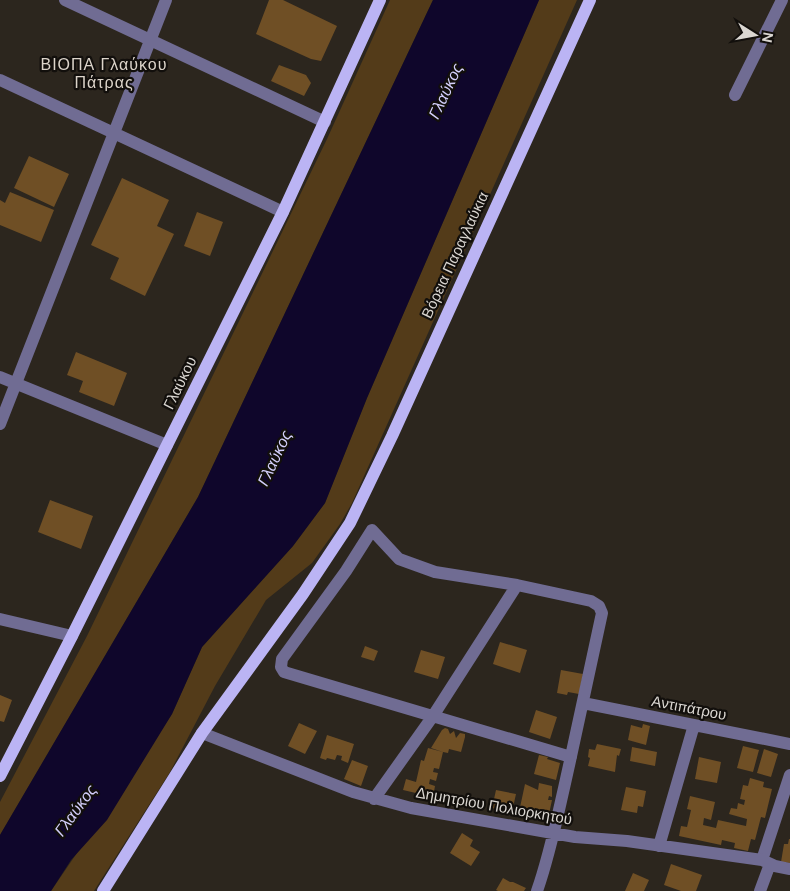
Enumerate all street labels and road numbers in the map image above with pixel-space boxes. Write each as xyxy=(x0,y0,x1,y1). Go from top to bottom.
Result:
street label: Βόρεια Παραγλαύκια xyxy=(417,188,493,322)
street label: Γλαύκου xyxy=(159,353,201,413)
street label: Αντιπάτρου xyxy=(650,691,728,725)
street label: Δημητρίου Πολιορκητού xyxy=(414,782,574,830)

